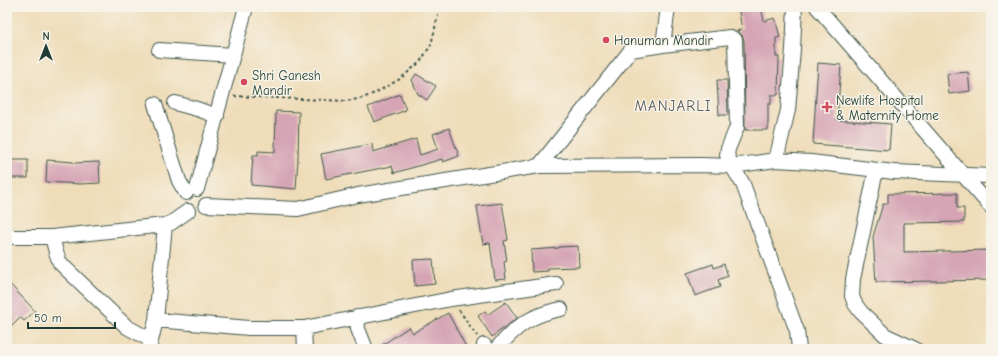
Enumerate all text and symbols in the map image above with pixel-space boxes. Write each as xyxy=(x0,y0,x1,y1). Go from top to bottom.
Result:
north arrow xyxy=(26,26,66,66)
text: N xyxy=(42,30,50,43)
place label: Hanuman Mandir xyxy=(614,33,714,48)
marker: Hanuman Mandir xyxy=(601,35,611,45)
place label: Shri Ganesh Mandir xyxy=(252,68,321,98)
marker: Shri Ganesh Mandir xyxy=(239,77,249,87)
place label: Newlife Hospital & Maternity Home xyxy=(836,93,939,123)
district label: MANJARLI xyxy=(634,97,712,115)
marker: Newlife Hospital & Maternity Home xyxy=(821,101,833,113)
scale bar xyxy=(28,304,115,330)
text: 50 m xyxy=(34,311,62,325)

